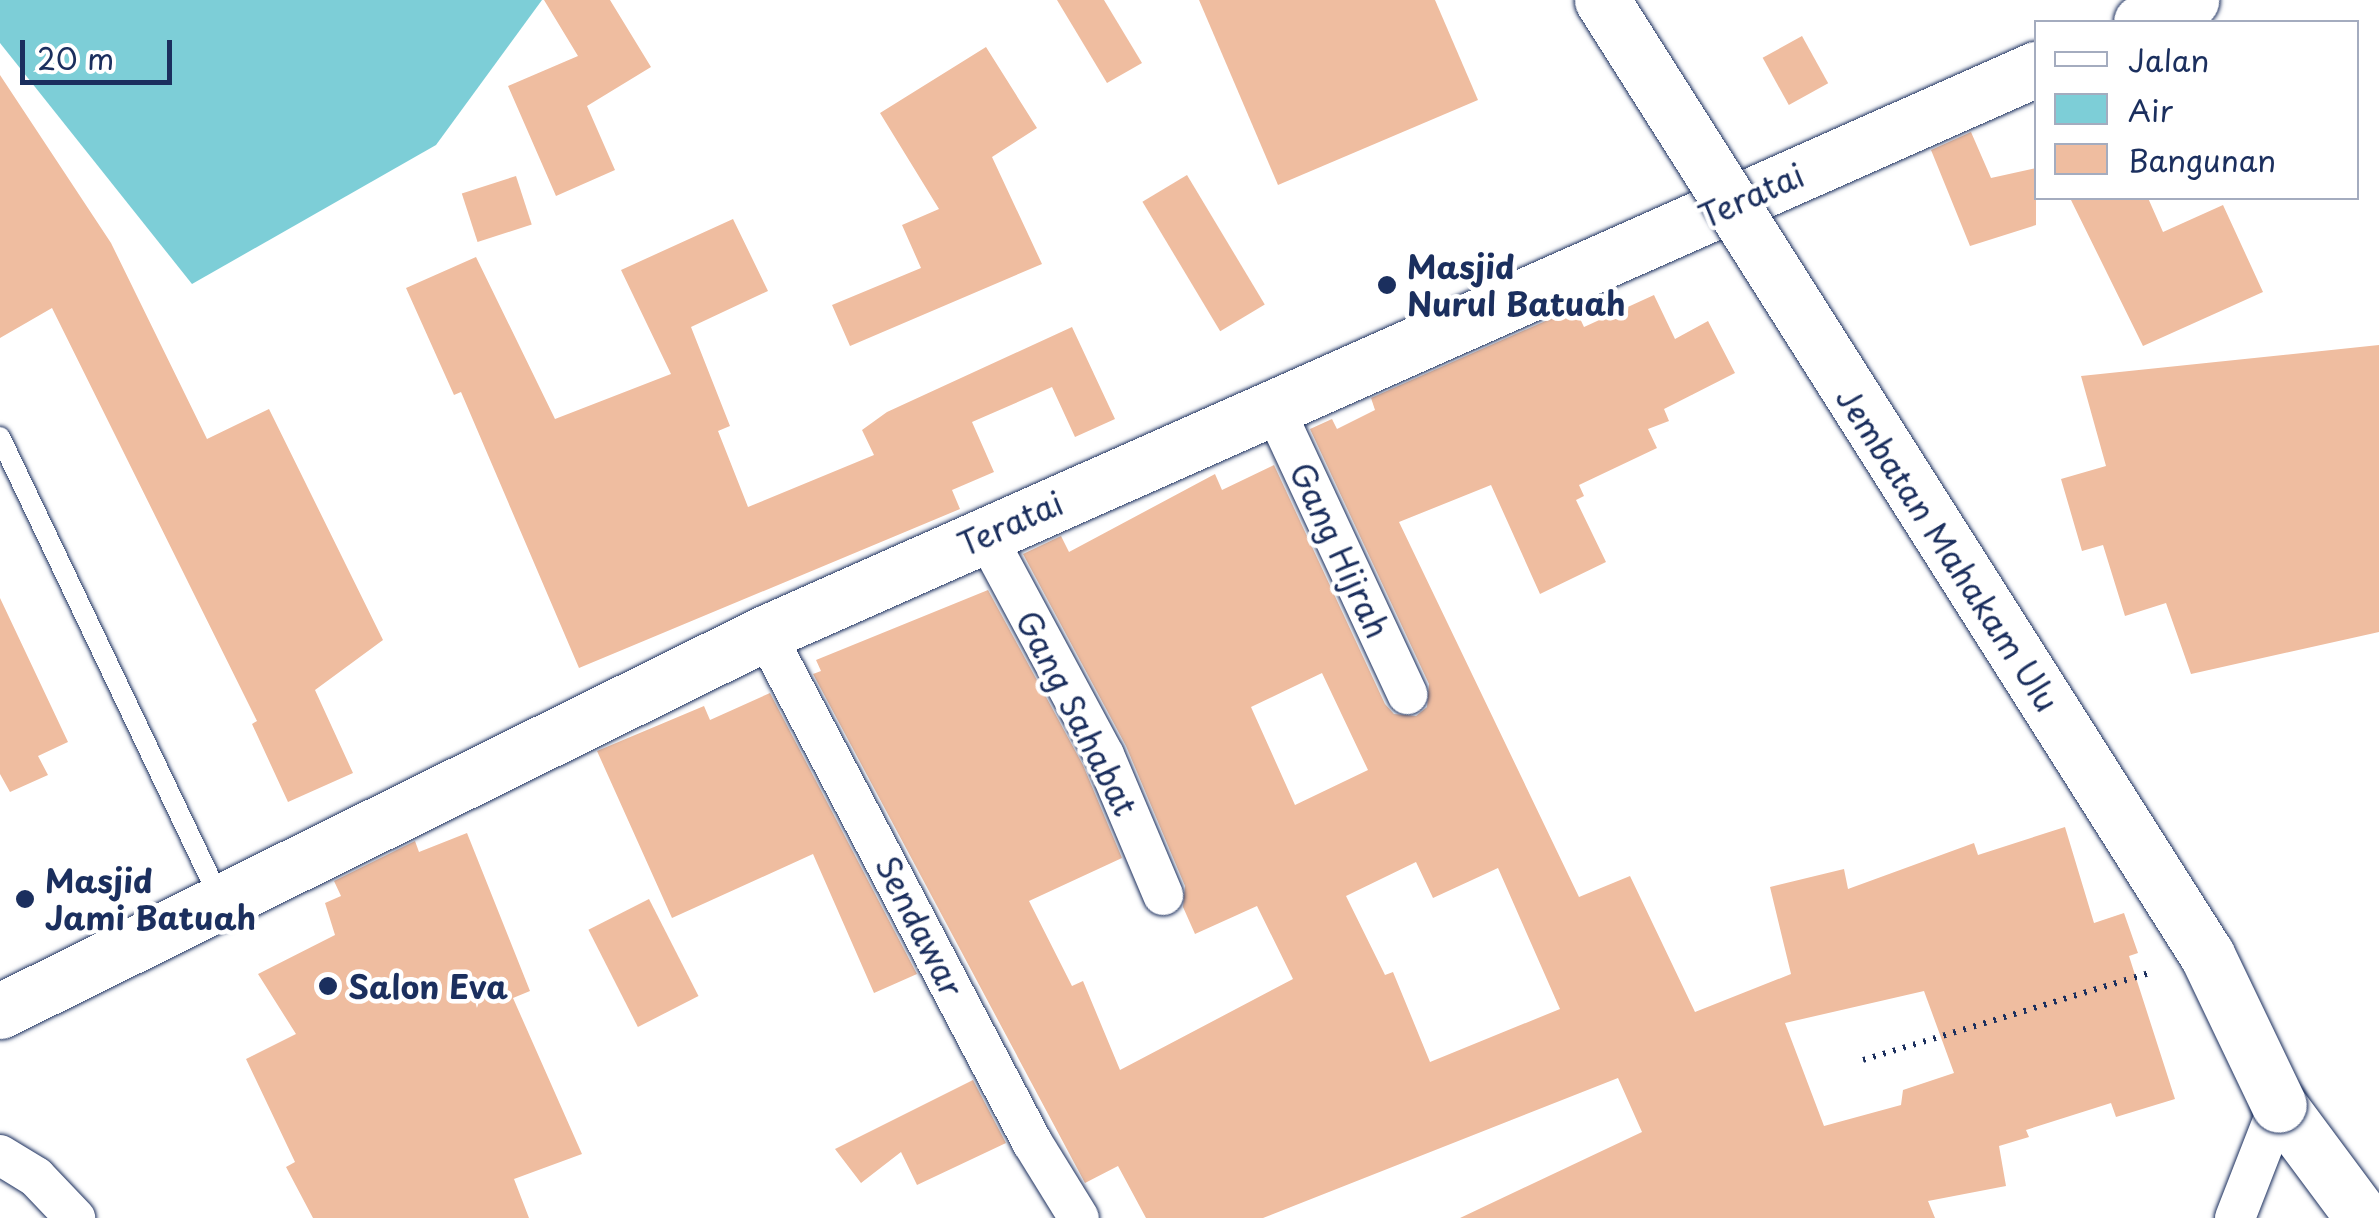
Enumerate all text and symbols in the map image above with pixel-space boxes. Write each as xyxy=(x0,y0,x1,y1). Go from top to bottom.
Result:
scale bar xyxy=(25,20,178,82)
legend xyxy=(2034,20,2359,200)
text: 20 m xyxy=(37,35,114,80)
text: Jalan xyxy=(2128,37,2209,82)
text: Air xyxy=(2128,87,2173,132)
text: Bangunan xyxy=(2128,137,2276,182)
street label: Teratai xyxy=(1692,155,1810,235)
place label: Masjid Nurul Batuah xyxy=(1407,248,1627,323)
marker: Masjid Nurul Batuah xyxy=(1376,274,1398,296)
street label: Jembatan Mahakam Ulu xyxy=(1828,379,2068,719)
street label: Gang Hijrah xyxy=(1282,456,1398,644)
street label: Teratai xyxy=(951,483,1069,563)
street label: Gang Sahabat xyxy=(1009,604,1145,822)
street label: Sendawar xyxy=(868,849,972,1003)
place label: Masjid Jami Batuah xyxy=(45,862,255,937)
marker: Masjid Jami Batuah xyxy=(14,888,36,910)
place label: Salon Eva xyxy=(348,967,509,1005)
marker: Salon Eva xyxy=(317,975,339,997)

